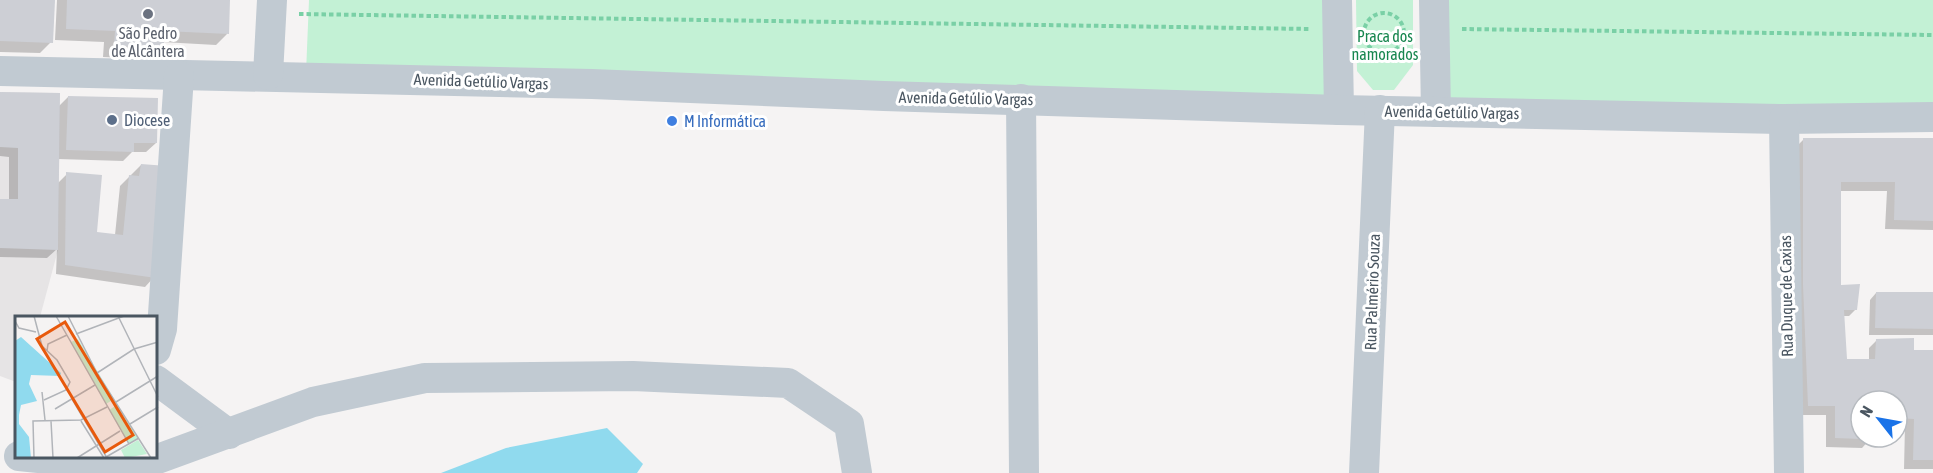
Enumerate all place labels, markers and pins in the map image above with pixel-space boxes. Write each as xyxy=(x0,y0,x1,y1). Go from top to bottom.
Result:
marker: São Pedro de Alcântera xyxy=(141,7,155,21)
place label: São Pedro de Alcântera xyxy=(111,24,185,60)
place label: Diocese xyxy=(124,111,170,129)
place label: M Informática xyxy=(684,112,766,130)
marker: Diocese xyxy=(105,113,119,127)
marker: M Informática xyxy=(665,114,679,128)

